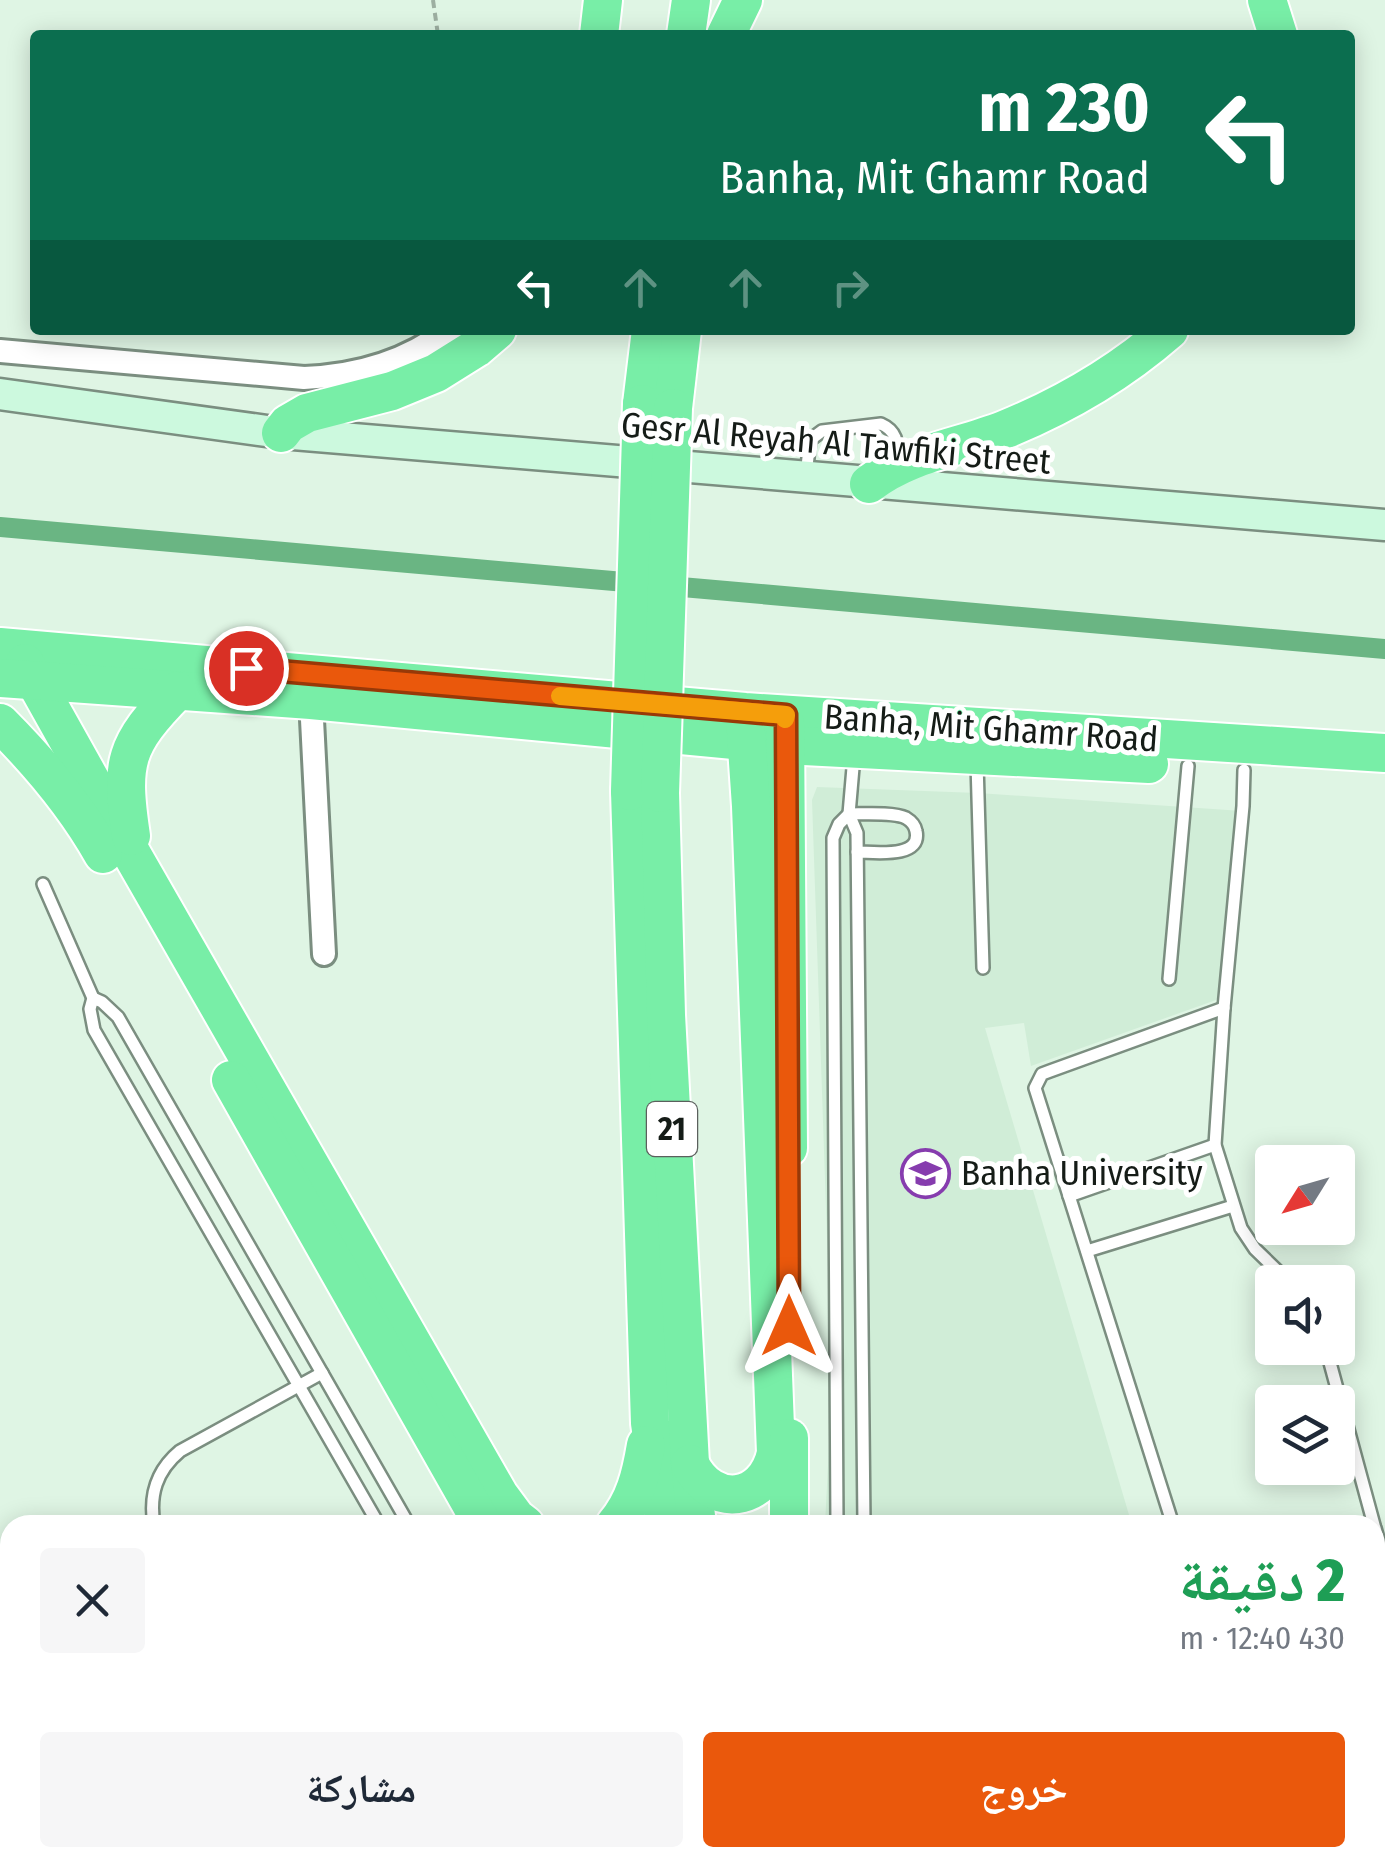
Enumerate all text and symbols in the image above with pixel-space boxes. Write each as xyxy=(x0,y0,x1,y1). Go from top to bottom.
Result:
text: 230 m xyxy=(978,66,1150,150)
icon: left xyxy=(1185,70,1315,200)
text: Banha, Mit Ghamr Road xyxy=(720,151,1150,205)
icon: left xyxy=(508,260,563,315)
icon: ahead xyxy=(613,260,668,315)
icon: ahead xyxy=(718,260,773,315)
icon: right xyxy=(823,260,878,315)
street label: Gesr Al Reyah Al Tawfiki Street xyxy=(619,403,1053,483)
pin xyxy=(204,626,289,711)
icon: arrive xyxy=(219,641,274,696)
street label: Banha, Mit Ghamr Road xyxy=(823,695,1159,761)
road number: 21 xyxy=(647,1102,697,1156)
north arrow xyxy=(1255,1145,1355,1245)
map controls xyxy=(1255,1145,1355,1485)
school or university icon: Banha University xyxy=(900,1147,952,1199)
place label: Banha University xyxy=(961,1152,1203,1194)
button: sound xyxy=(1255,1265,1355,1365)
position arrow xyxy=(737,1274,841,1378)
button: layers xyxy=(1255,1385,1355,1485)
text: 2 دقيقة xyxy=(1179,1545,1345,1617)
button: close xyxy=(40,1548,145,1653)
text: 430 m · 12:40 xyxy=(1180,1619,1345,1657)
button: مشاركة xyxy=(40,1732,683,1847)
button: خروج xyxy=(703,1732,1345,1847)

